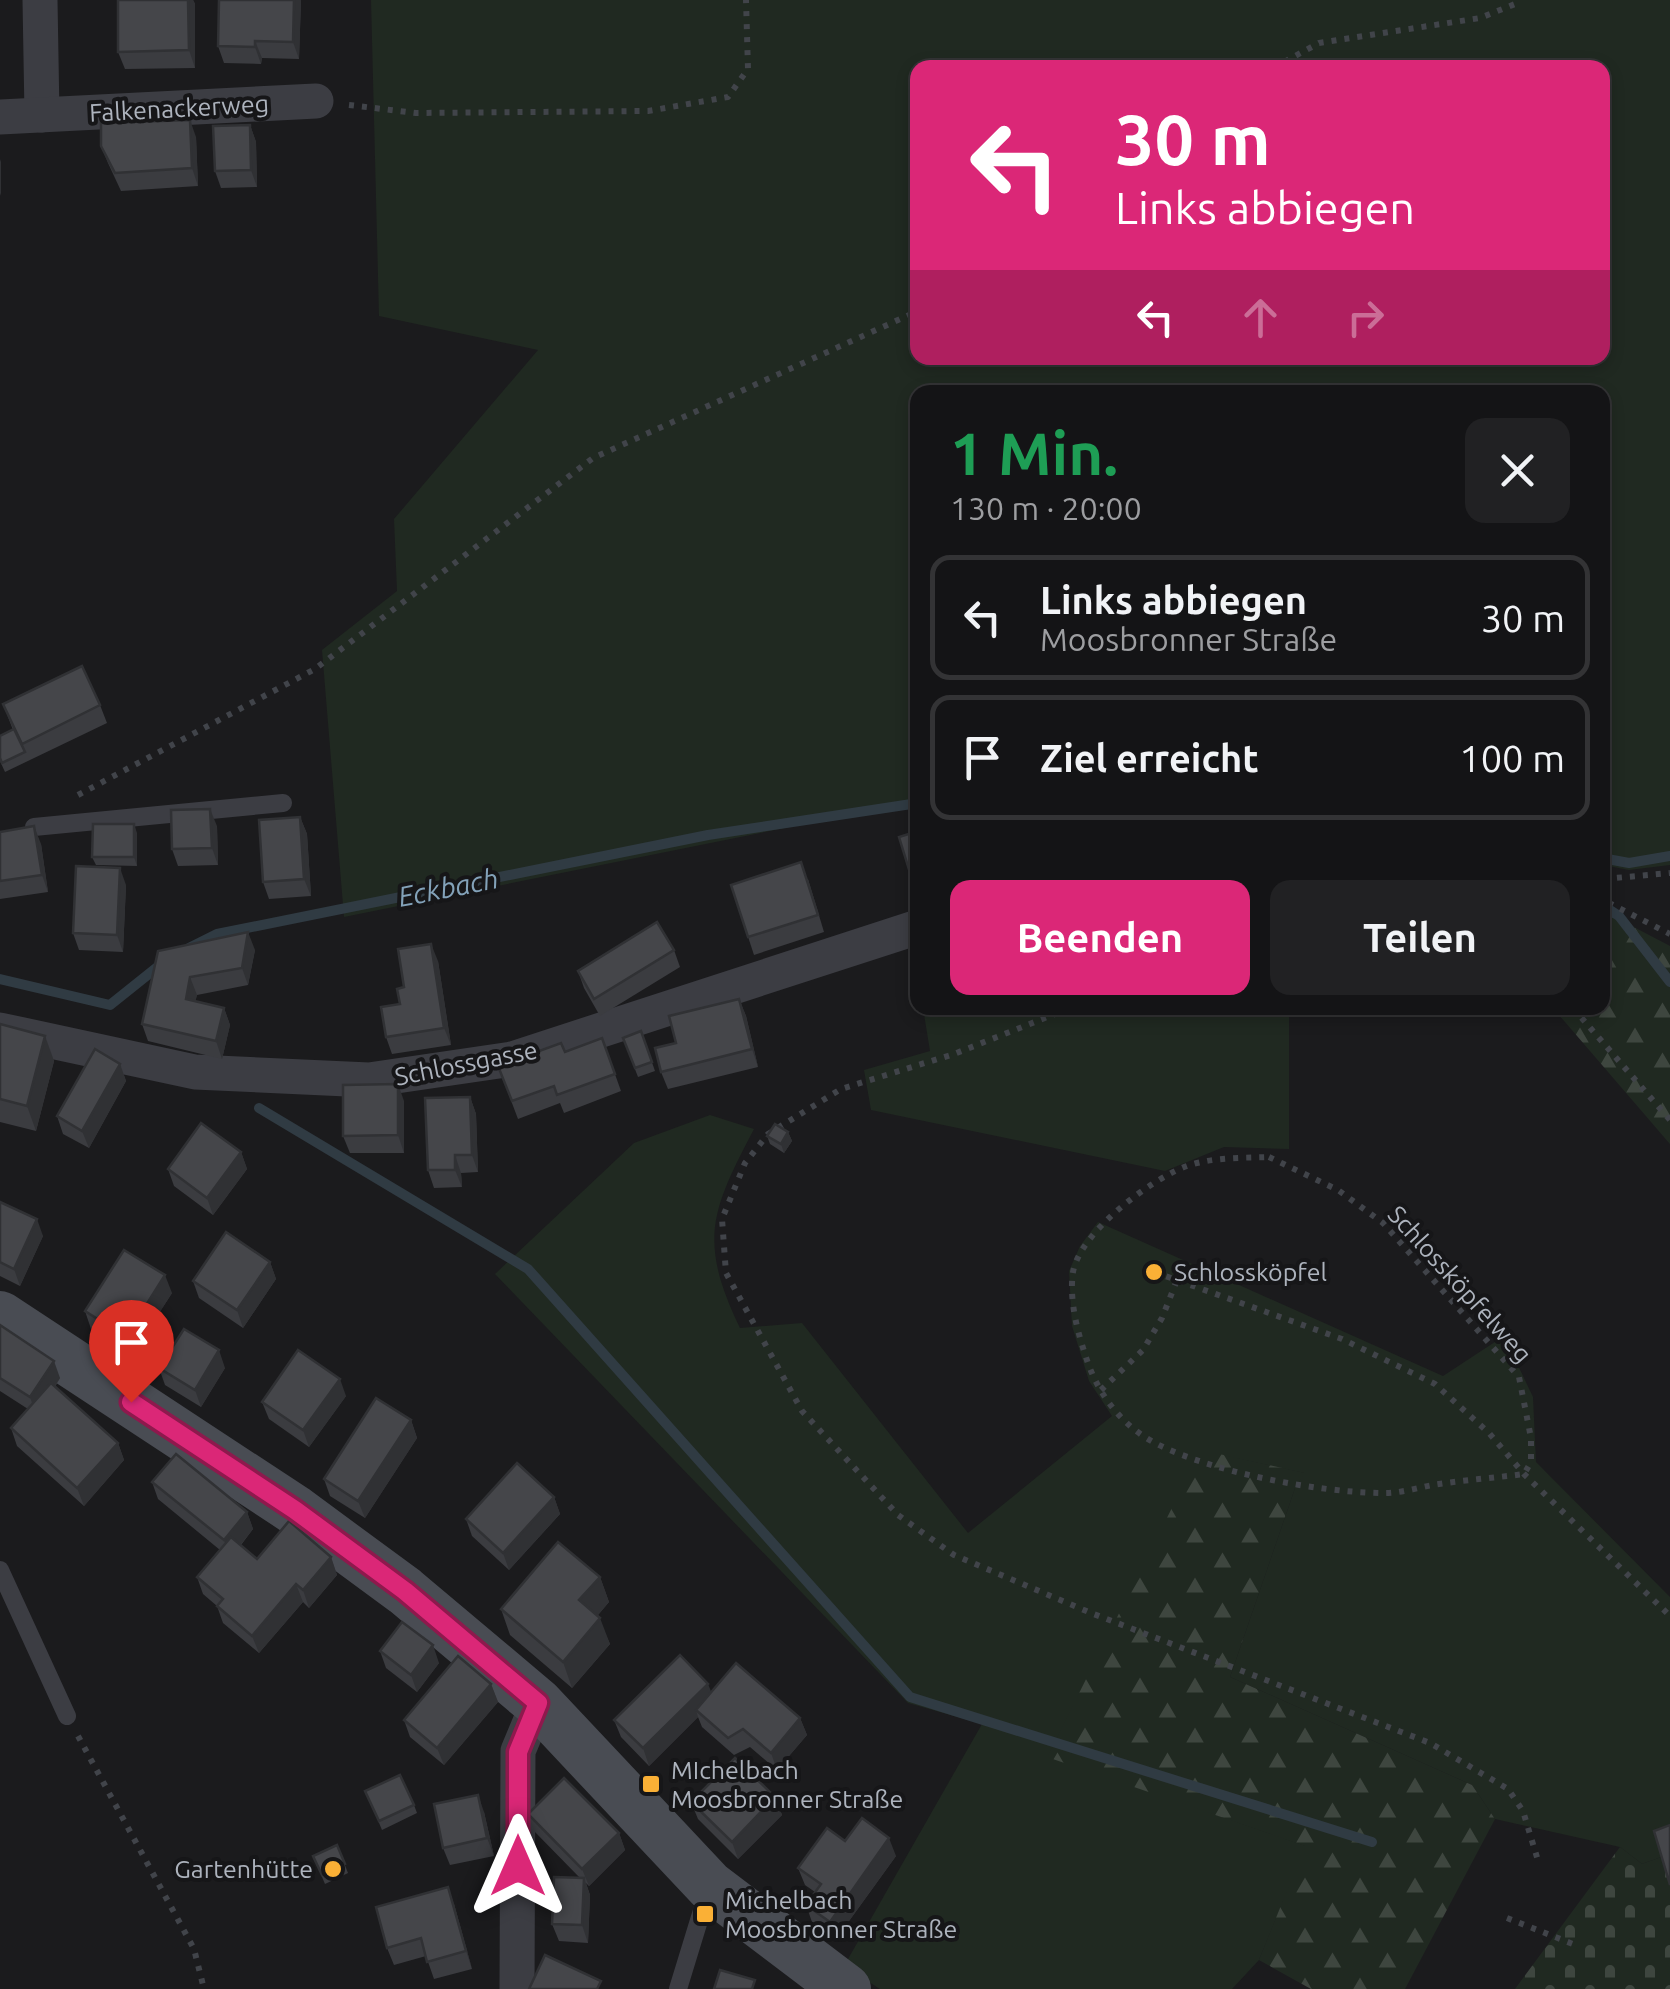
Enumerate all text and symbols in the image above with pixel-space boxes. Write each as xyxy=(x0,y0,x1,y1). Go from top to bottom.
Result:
street label: Falkenackerweg xyxy=(88,89,270,127)
icon: left xyxy=(950,100,1080,230)
text: 30 m xyxy=(1115,100,1271,178)
text: Links abbiegen xyxy=(1115,182,1415,233)
icon: left xyxy=(1128,290,1183,345)
icon: ahead xyxy=(1233,290,1288,345)
icon: right xyxy=(1338,290,1393,345)
button: close xyxy=(1465,418,1570,523)
text: 1 Min. xyxy=(950,419,1118,486)
text: 130 m · 20:00 xyxy=(950,490,1142,526)
text: Links abbiegen xyxy=(1040,579,1307,621)
icon: left xyxy=(955,590,1010,645)
text: 30 m xyxy=(1481,597,1565,639)
text: Moosbronner Straße xyxy=(1040,621,1337,657)
icon: arrive xyxy=(955,730,1010,785)
text: Ziel erreicht xyxy=(1040,737,1259,779)
text: 100 m xyxy=(1459,737,1565,779)
water label: Eckbach xyxy=(395,862,501,912)
button: Beenden xyxy=(950,880,1250,995)
button: Teilen xyxy=(1270,880,1570,995)
street label: Schlossgasse xyxy=(392,1035,540,1091)
street label: Schlossköpfelweg xyxy=(1382,1200,1538,1368)
place label: Schlossköpfel xyxy=(1174,1258,1327,1286)
marker: Schlossköpfel xyxy=(1143,1261,1165,1283)
pin xyxy=(89,1300,174,1403)
icon: arrive xyxy=(104,1315,159,1370)
place label: MIchelbach Moosbronner Straße xyxy=(671,1756,903,1813)
marker: MIchelbach Moosbronner Straße xyxy=(640,1773,662,1795)
position arrow xyxy=(466,1814,570,1918)
place label: Gartenhütte xyxy=(174,1855,313,1883)
marker: Gartenhütte xyxy=(322,1858,344,1880)
place label: Michelbach Moosbronner Straße xyxy=(725,1886,957,1943)
marker: Michelbach Moosbronner Straße xyxy=(694,1903,716,1925)

